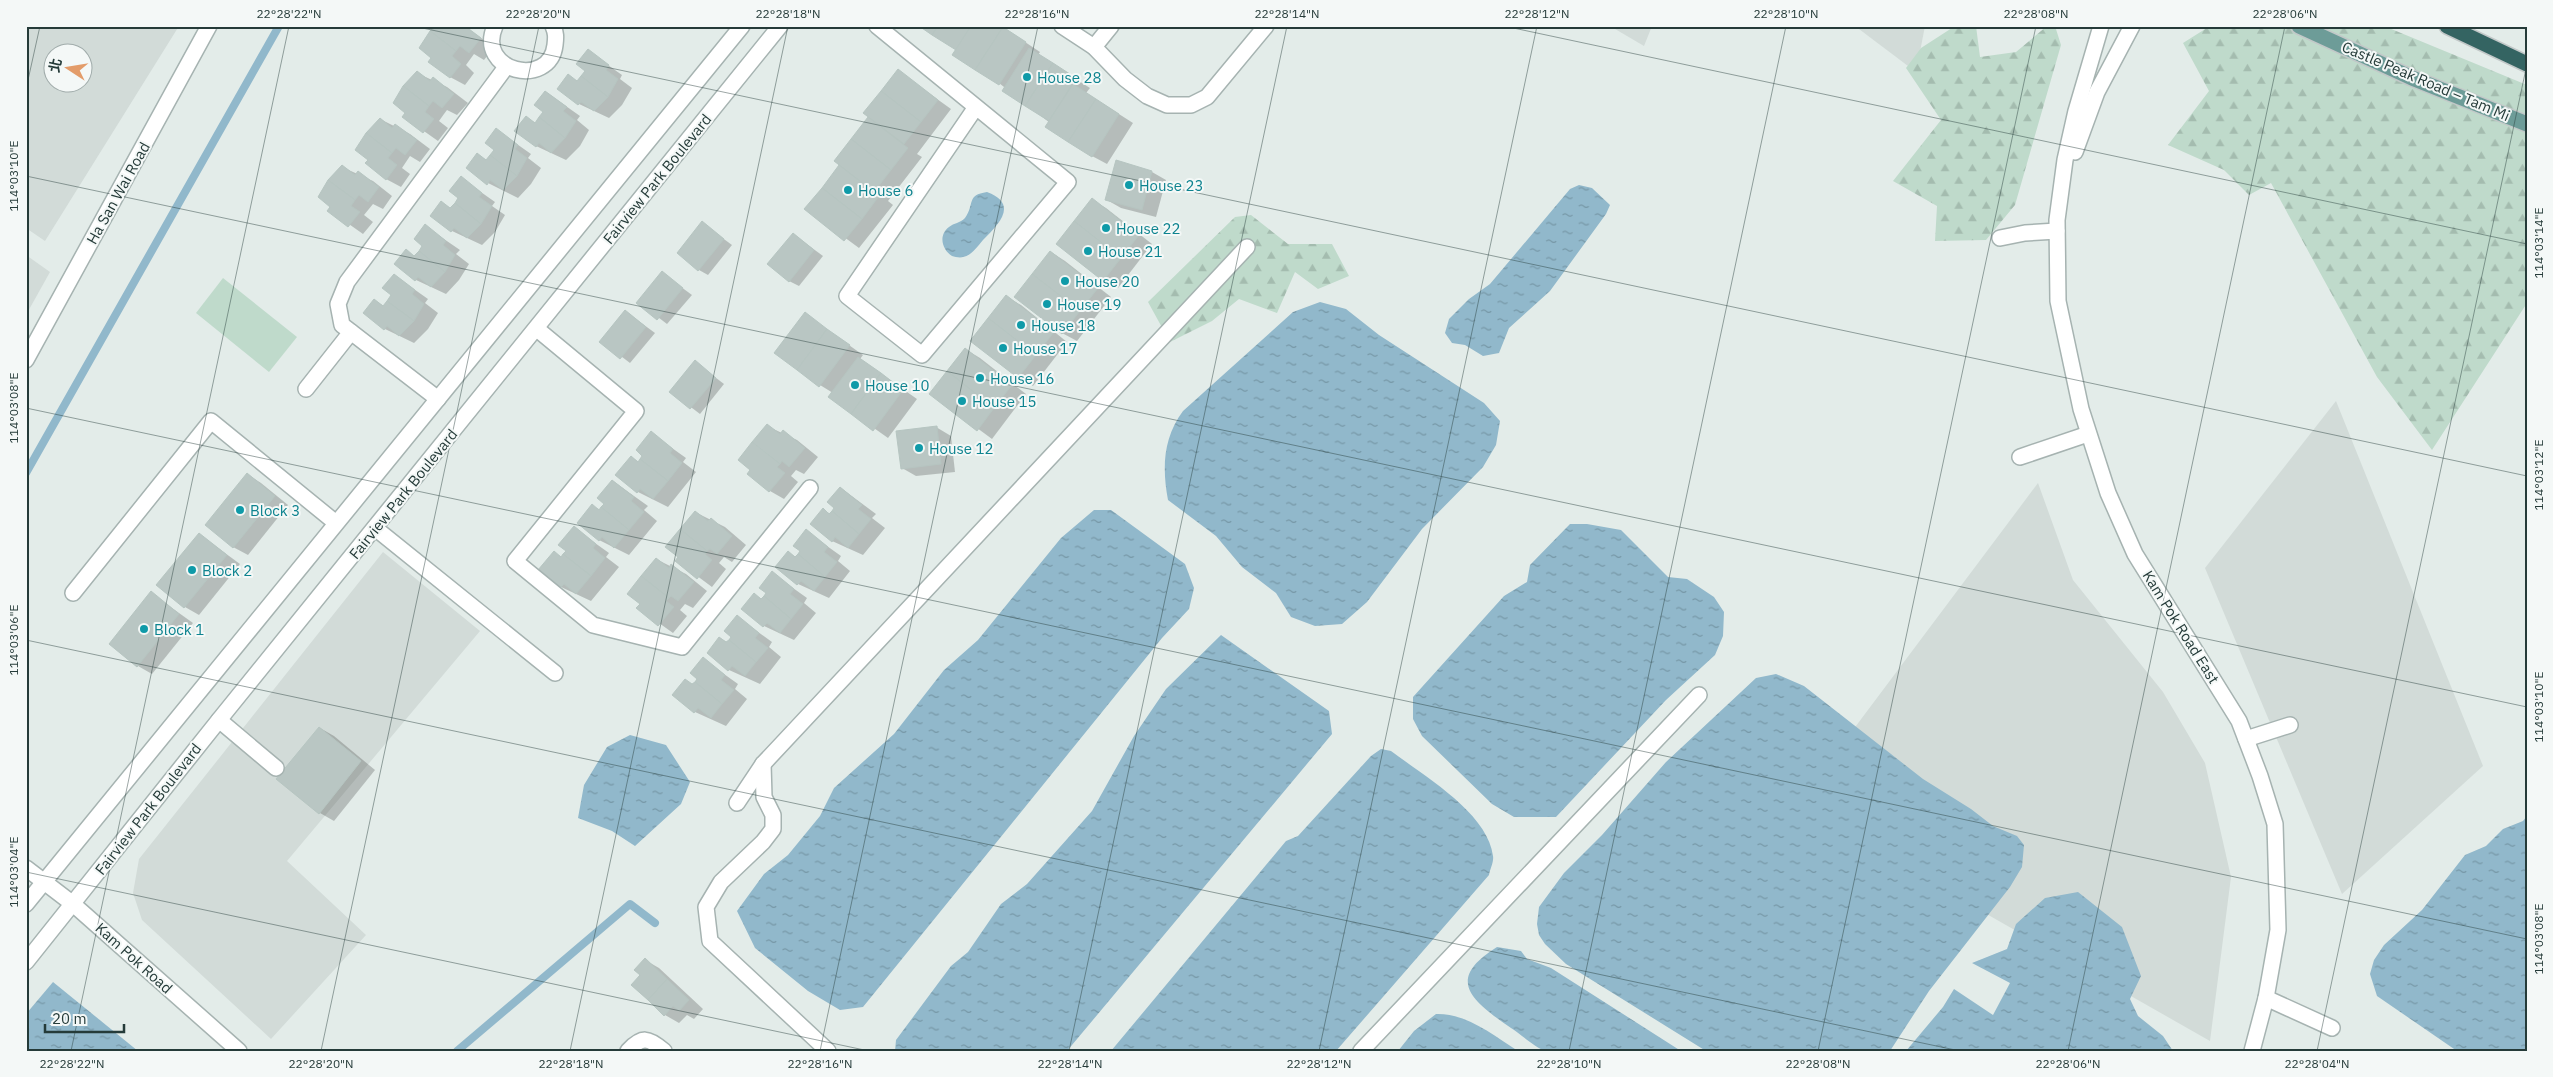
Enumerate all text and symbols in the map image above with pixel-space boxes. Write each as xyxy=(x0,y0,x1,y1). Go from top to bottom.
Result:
text: 22°28'22"N xyxy=(256,6,322,21)
text: 22°28'20"N xyxy=(505,6,571,21)
text: 22°28'18"N xyxy=(755,6,821,21)
text: 22°28'16"N xyxy=(1004,6,1070,21)
text: 22°28'14"N xyxy=(1254,6,1320,21)
text: 22°28'12"N xyxy=(1504,6,1570,21)
text: 22°28'10"N xyxy=(1753,6,1819,21)
text: 22°28'08"N xyxy=(2003,6,2069,21)
text: 22°28'06"N xyxy=(2252,6,2318,21)
street label: Castle Peak Road – Tam Mi xyxy=(2339,37,2513,125)
north arrow xyxy=(42,42,92,92)
text: 北 xyxy=(45,57,66,74)
place label: House 28 xyxy=(1037,68,1102,87)
marker: House 28 xyxy=(1021,71,1033,83)
street label: Fairview Park Boulevard xyxy=(599,110,715,248)
street label: Ha San Wai Road xyxy=(82,139,154,247)
text: 114°03'10"E xyxy=(6,141,21,211)
place label: House 23 xyxy=(1139,176,1204,195)
marker: House 23 xyxy=(1123,179,1135,191)
place label: House 6 xyxy=(858,181,914,200)
marker: House 6 xyxy=(842,184,854,196)
text: 114°03'14"E xyxy=(2531,208,2546,278)
place label: House 22 xyxy=(1116,219,1181,238)
marker: House 22 xyxy=(1100,222,1112,234)
place label: House 21 xyxy=(1098,242,1163,261)
marker: House 21 xyxy=(1082,245,1094,257)
place label: House 20 xyxy=(1075,272,1140,291)
marker: House 20 xyxy=(1059,275,1071,287)
place label: House 19 xyxy=(1057,295,1122,314)
marker: House 19 xyxy=(1041,298,1053,310)
place label: House 18 xyxy=(1031,316,1096,335)
marker: House 18 xyxy=(1015,319,1027,331)
place label: House 17 xyxy=(1013,339,1078,358)
marker: House 17 xyxy=(997,342,1009,354)
place label: House 16 xyxy=(990,369,1055,388)
marker: House 16 xyxy=(974,372,986,384)
text: 114°03'08"E xyxy=(6,373,21,443)
place label: House 10 xyxy=(865,376,930,395)
marker: House 10 xyxy=(849,379,861,391)
place label: House 15 xyxy=(972,392,1037,411)
marker: House 15 xyxy=(956,395,968,407)
street label: Fairview Park Boulevard xyxy=(345,425,461,563)
place label: House 12 xyxy=(929,439,994,458)
text: 114°03'12"E xyxy=(2531,440,2546,510)
marker: House 12 xyxy=(913,442,925,454)
place label: Block 3 xyxy=(250,501,300,520)
marker: Block 3 xyxy=(234,504,246,516)
place label: Block 2 xyxy=(202,561,252,580)
marker: Block 2 xyxy=(186,564,198,576)
street label: Kam Pok Road East xyxy=(2139,567,2223,687)
text: 114°03'06"E xyxy=(6,605,21,675)
place label: Block 1 xyxy=(154,620,204,639)
marker: Block 1 xyxy=(138,623,150,635)
text: 114°03'10"E xyxy=(2531,672,2546,742)
street label: Fairview Park Boulevard xyxy=(91,739,205,879)
text: 114°03'04"E xyxy=(6,837,21,907)
text: 114°03'08"E xyxy=(2531,904,2546,974)
street label: Kam Pok Road xyxy=(92,918,176,998)
scale bar xyxy=(45,1002,124,1034)
text: 20 m xyxy=(52,1009,87,1028)
text: 22°28'22"N xyxy=(39,1056,105,1071)
text: 22°28'20"N xyxy=(288,1056,354,1071)
text: 22°28'18"N xyxy=(538,1056,604,1071)
text: 22°28'16"N xyxy=(787,1056,853,1071)
text: 22°28'14"N xyxy=(1037,1056,1103,1071)
text: 22°28'12"N xyxy=(1286,1056,1352,1071)
text: 22°28'10"N xyxy=(1536,1056,1602,1071)
text: 22°28'08"N xyxy=(1785,1056,1851,1071)
text: 22°28'06"N xyxy=(2035,1056,2101,1071)
text: 22°28'04"N xyxy=(2284,1056,2350,1071)

